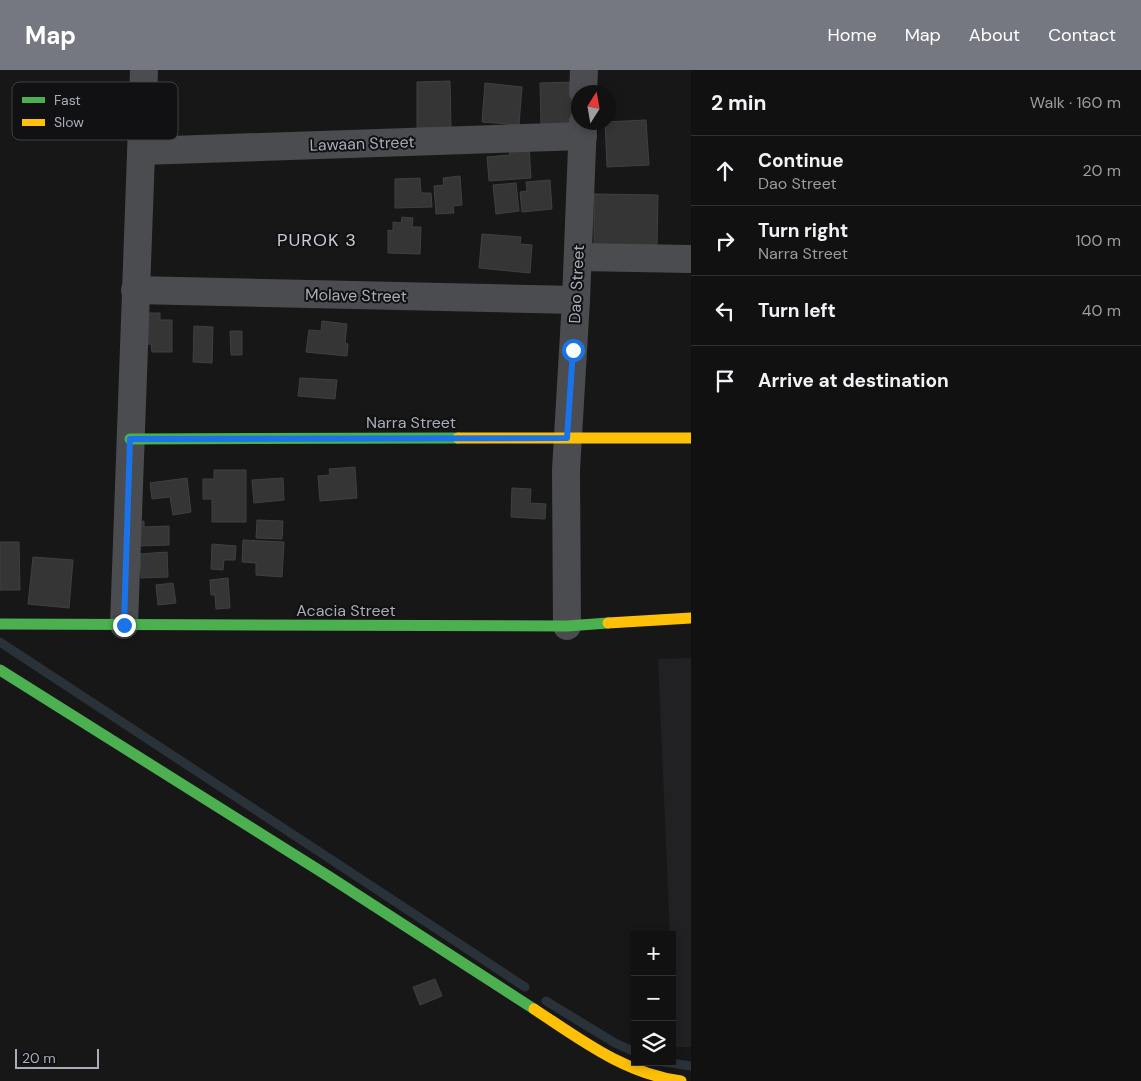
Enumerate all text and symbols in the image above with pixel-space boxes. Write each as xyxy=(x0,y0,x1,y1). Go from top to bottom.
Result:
text: Map xyxy=(25,20,76,51)
text: Home xyxy=(827,23,877,47)
text: Map xyxy=(905,23,941,47)
text: About xyxy=(969,23,1020,47)
text: Contact xyxy=(1048,23,1116,47)
legend xyxy=(12,82,178,140)
north arrow xyxy=(571,85,616,130)
text: 2 min xyxy=(711,89,767,117)
text: Fast xyxy=(54,91,81,109)
text: Walk · 160 m xyxy=(1030,92,1121,113)
text: Slow xyxy=(54,113,84,131)
street label: Lawaan Street xyxy=(309,131,415,156)
text: Continue xyxy=(758,148,844,173)
icon: ahead xyxy=(711,157,739,185)
text: 20 m xyxy=(1082,160,1121,181)
text: Dao Street xyxy=(758,173,837,194)
text: Turn right xyxy=(758,218,848,243)
icon: right xyxy=(711,227,739,255)
district label: PUROK 3 xyxy=(277,228,357,252)
text: 100 m xyxy=(1076,230,1121,251)
text: Narra Street xyxy=(758,243,848,264)
street label: Dao Street xyxy=(564,244,589,324)
street label: Molave Street xyxy=(305,284,407,307)
icon: left xyxy=(711,297,739,325)
text: Turn left xyxy=(758,298,836,323)
text: 40 m xyxy=(1082,300,1121,321)
route start xyxy=(562,339,585,362)
icon: arrive xyxy=(711,367,739,395)
text: Arrive at destination xyxy=(758,368,949,393)
street label: Narra Street xyxy=(366,412,456,433)
street label: Acacia Street xyxy=(296,600,396,621)
route end xyxy=(113,614,136,637)
map controls xyxy=(631,931,676,1066)
button: + xyxy=(631,931,676,976)
button: − xyxy=(631,976,676,1021)
button: layers xyxy=(631,1021,676,1066)
scale bar xyxy=(15,1046,99,1069)
text: 20 m xyxy=(22,1049,56,1067)

